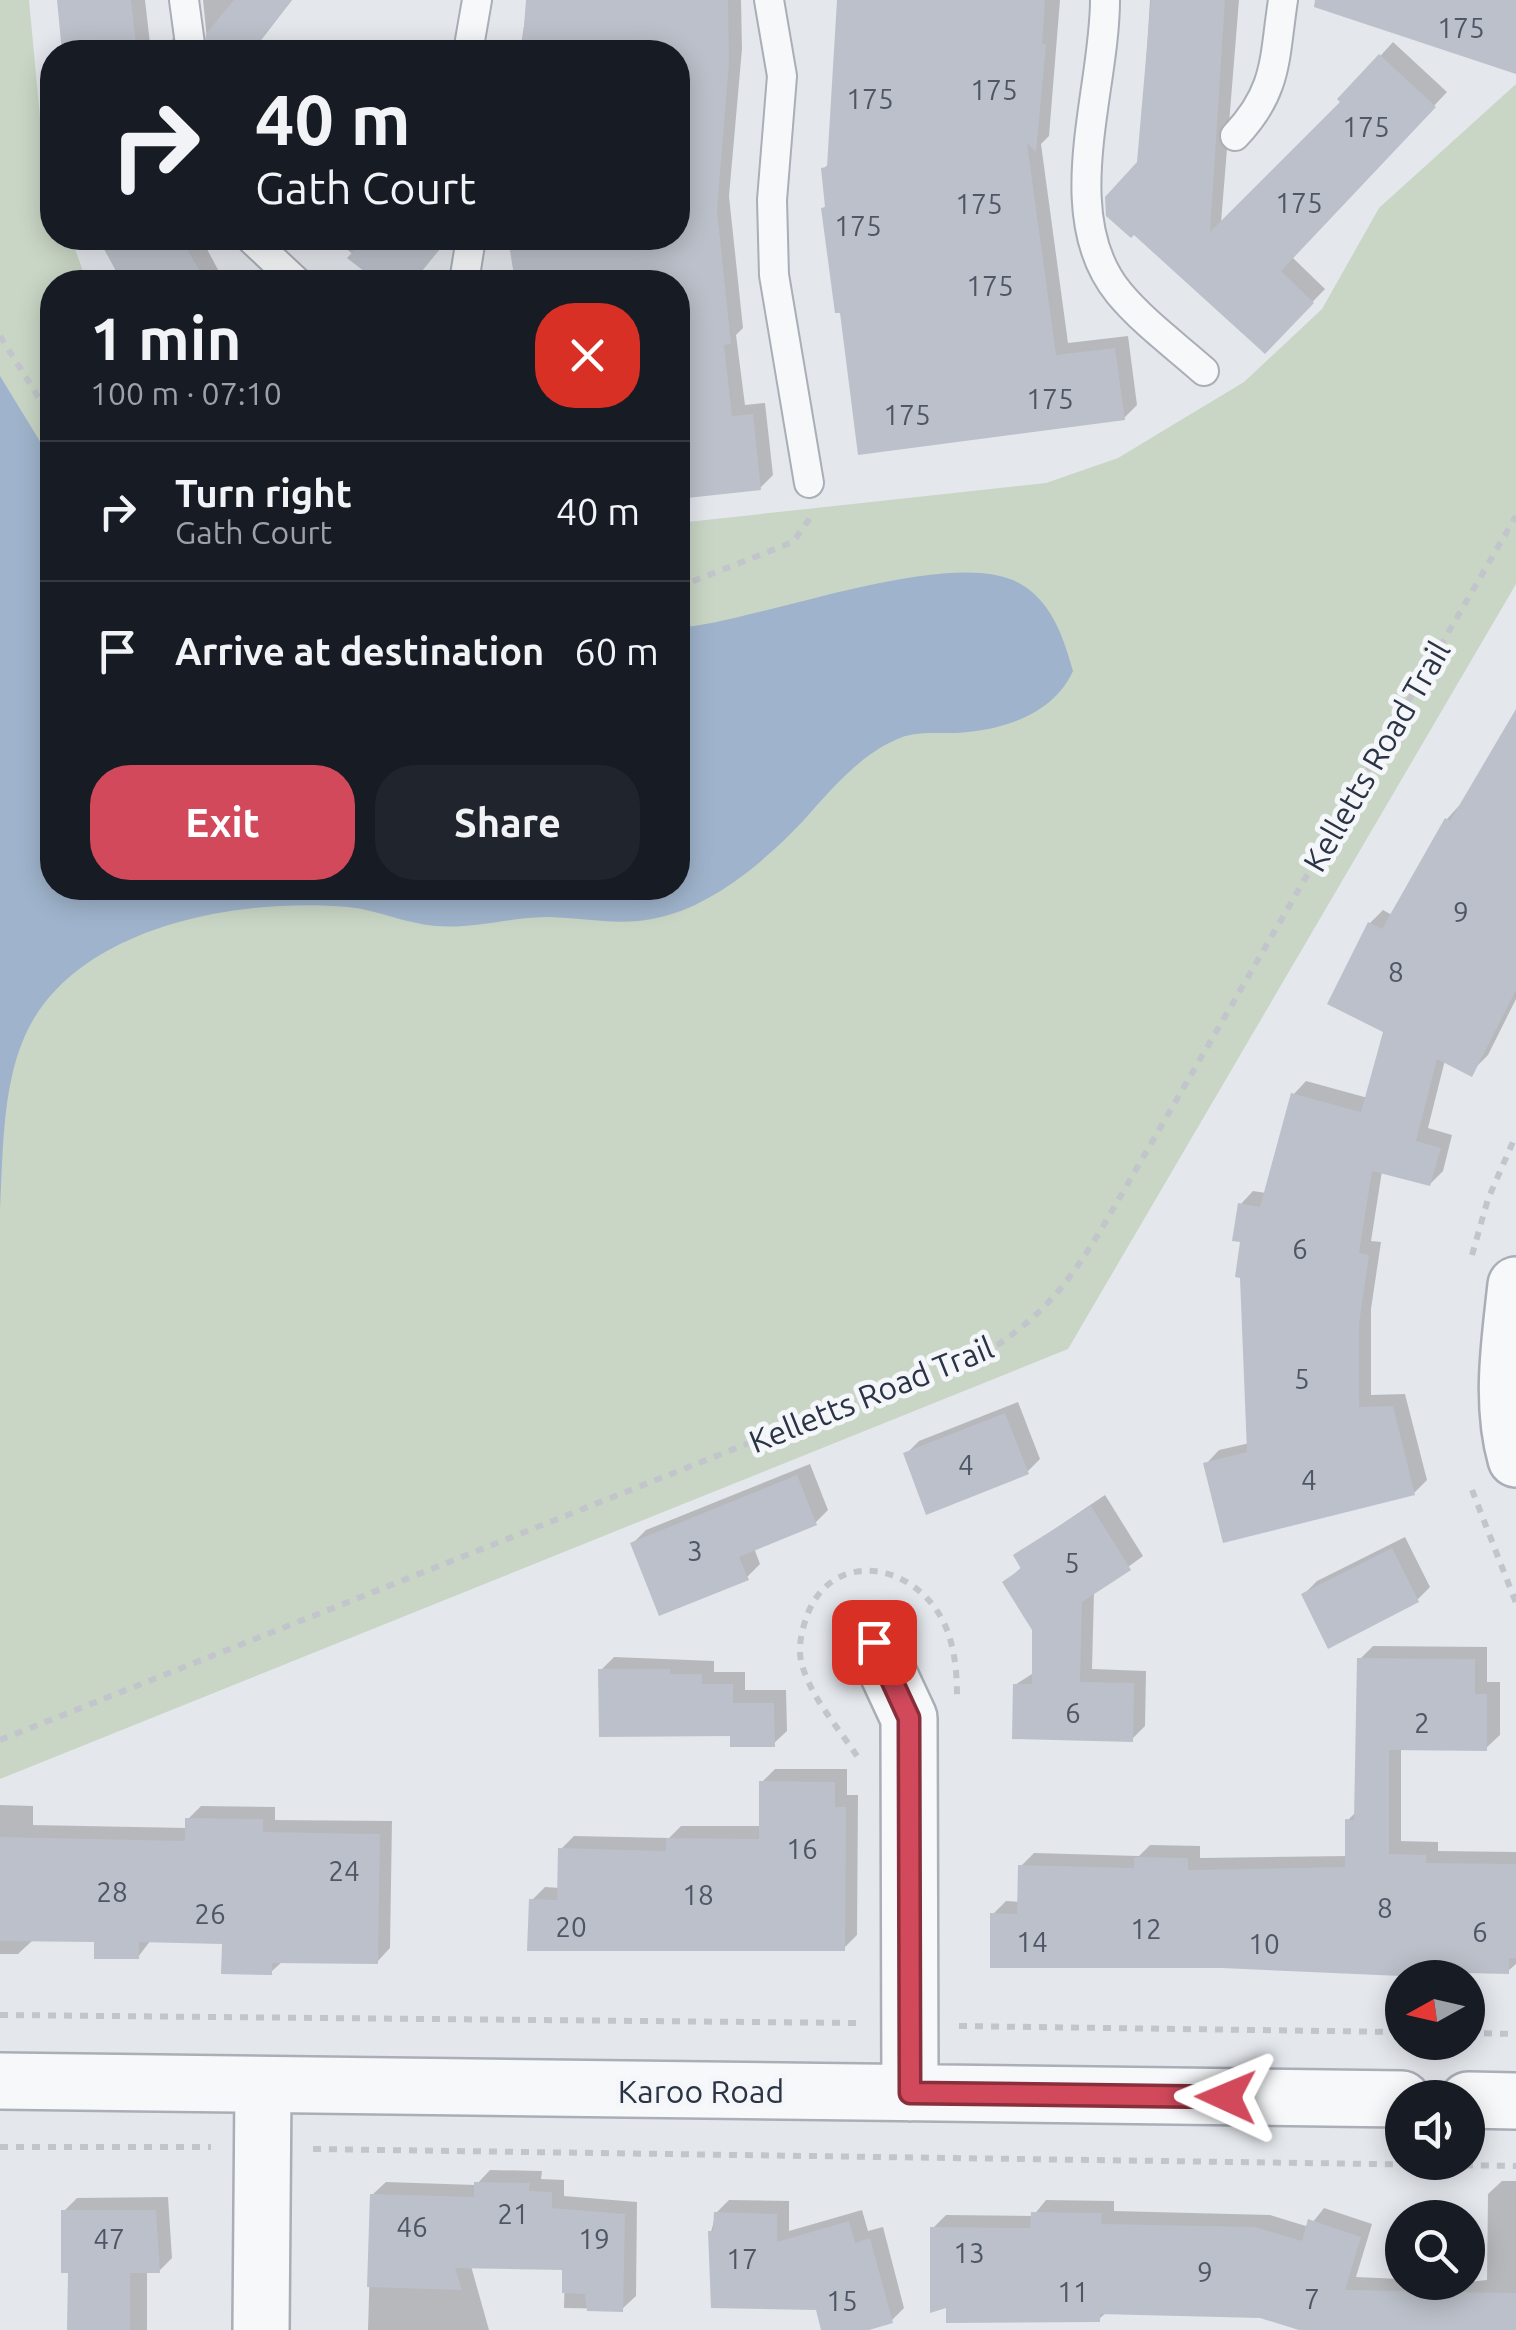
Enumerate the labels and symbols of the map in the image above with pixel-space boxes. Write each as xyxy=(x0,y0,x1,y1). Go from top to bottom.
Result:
house number: 175 xyxy=(1437,12,1485,43)
house number: 175 xyxy=(970,74,1018,105)
house number: 175 xyxy=(846,83,894,114)
house number: 175 xyxy=(1342,111,1390,142)
house number: 175 xyxy=(1275,187,1323,218)
house number: 175 xyxy=(955,188,1003,219)
house number: 175 xyxy=(834,210,882,241)
house number: 175 xyxy=(966,270,1014,301)
house number: 175 xyxy=(1026,383,1074,414)
house number: 175 xyxy=(883,399,931,430)
street label: Kelletts Road Trail xyxy=(1295,634,1457,878)
house number: 9 xyxy=(1453,896,1469,927)
house number: 8 xyxy=(1388,956,1404,987)
house number: 6 xyxy=(1292,1233,1308,1264)
street label: Kelletts Road Trail xyxy=(744,1329,998,1459)
house number: 5 xyxy=(1294,1363,1310,1394)
house number: 4 xyxy=(958,1449,974,1480)
house number: 4 xyxy=(1301,1464,1317,1495)
house number: 3 xyxy=(687,1535,703,1566)
house number: 5 xyxy=(1064,1547,1080,1578)
pin xyxy=(832,1600,917,1685)
house number: 6 xyxy=(1065,1697,1081,1728)
house number: 2 xyxy=(1414,1707,1430,1738)
house number: 16 xyxy=(786,1833,818,1864)
house number: 24 xyxy=(328,1855,360,1886)
house number: 28 xyxy=(96,1876,128,1907)
house number: 18 xyxy=(682,1879,714,1910)
house number: 8 xyxy=(1377,1892,1393,1923)
house number: 26 xyxy=(194,1898,226,1929)
house number: 20 xyxy=(555,1911,587,1942)
house number: 12 xyxy=(1130,1913,1162,1944)
house number: 6 xyxy=(1472,1916,1488,1947)
house number: 14 xyxy=(1016,1926,1048,1957)
house number: 10 xyxy=(1248,1928,1280,1959)
north arrow xyxy=(1385,1960,1485,2060)
position arrow xyxy=(1174,2045,1278,2149)
street label: Karoo Road xyxy=(618,2073,784,2109)
house number: 21 xyxy=(497,2198,529,2229)
house number: 46 xyxy=(396,2211,428,2242)
house number: 47 xyxy=(93,2223,125,2254)
house number: 19 xyxy=(578,2223,610,2254)
house number: 13 xyxy=(953,2237,985,2268)
house number: 17 xyxy=(726,2243,758,2274)
house number: 9 xyxy=(1197,2256,1213,2287)
house number: 11 xyxy=(1057,2276,1089,2307)
house number: 7 xyxy=(1304,2283,1320,2314)
house number: 15 xyxy=(826,2285,858,2316)

